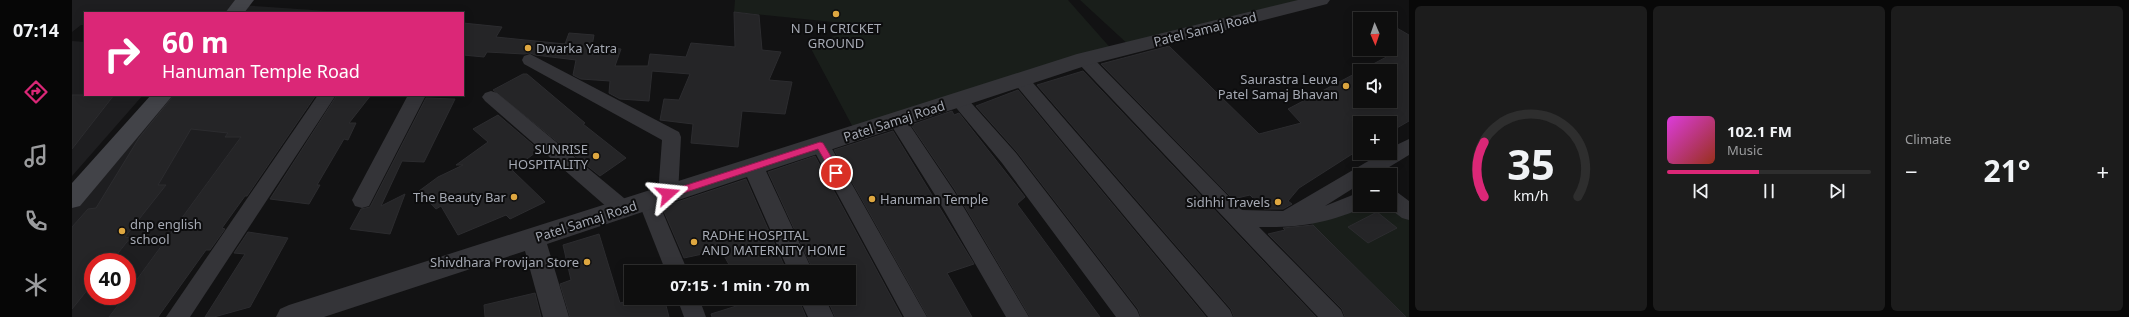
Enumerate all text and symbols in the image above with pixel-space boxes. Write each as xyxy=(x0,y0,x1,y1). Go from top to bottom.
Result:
street label: Patel Samaj Road xyxy=(1152,7,1258,51)
marker: N D H CRICKET GROUND xyxy=(831,9,841,19)
north arrow xyxy=(1353,12,1397,56)
map controls xyxy=(1353,12,1397,212)
text: 07:14 xyxy=(13,18,59,42)
place label: N D H CRICKET GROUND xyxy=(791,19,882,52)
text: 60 m xyxy=(162,23,229,61)
icon: right xyxy=(96,28,148,80)
place label: Dwarka Yatra xyxy=(536,39,617,57)
marker: Dwarka Yatra xyxy=(523,43,533,53)
text: Hanuman Temple Road xyxy=(162,59,360,83)
button: sound xyxy=(1353,64,1397,108)
place label: Saurastra Leuva Patel Samaj Bhavan xyxy=(1218,70,1338,103)
icon: directions xyxy=(22,78,50,106)
marker: Saurastra Leuva Patel Samaj Bhavan xyxy=(1341,81,1351,91)
street label: Patel Samaj Road xyxy=(841,96,947,146)
button: + xyxy=(1353,116,1397,160)
text: 102.1 FM xyxy=(1727,121,1792,141)
text: Climate xyxy=(1905,130,1951,148)
text: 35 xyxy=(1507,135,1555,191)
place label: SUNRISE HOSPITALITY xyxy=(508,140,589,173)
text: Music xyxy=(1727,141,1763,159)
icon: music xyxy=(22,142,50,170)
text: 21° xyxy=(1983,150,2031,191)
marker: SUNRISE HOSPITALITY xyxy=(591,151,601,161)
pin xyxy=(819,156,853,190)
text: − xyxy=(1905,156,1918,186)
text: + xyxy=(2096,156,2109,186)
icon: arrive xyxy=(825,162,847,184)
button: − xyxy=(1353,168,1397,212)
position arrow xyxy=(647,173,689,215)
icon: previous xyxy=(1690,180,1712,202)
icon: pause xyxy=(1758,180,1780,202)
icon: next xyxy=(1826,180,1848,202)
text: km/h xyxy=(1513,185,1549,204)
place label: The Beauty Bar xyxy=(413,188,507,206)
place label: Hanuman Temple xyxy=(880,190,988,208)
marker: The Beauty Bar xyxy=(509,192,519,202)
place label: Sidhhi Travels xyxy=(1186,193,1270,211)
marker: Hanuman Temple xyxy=(867,194,877,204)
street label: Patel Samaj Road xyxy=(533,196,639,246)
marker: Sidhhi Travels xyxy=(1273,197,1283,207)
icon: phone xyxy=(22,207,50,235)
place label: dnp english school xyxy=(130,215,202,248)
marker: dnp english school xyxy=(117,226,127,236)
place label: RADHE HOSPITAL AND MATERNITY HOME xyxy=(702,226,846,259)
marker: RADHE HOSPITAL AND MATERNITY HOME xyxy=(689,237,699,247)
speed limit sign: 40 xyxy=(84,253,136,305)
place label: Shivdhara Provijan Store xyxy=(430,253,579,271)
marker: Shivdhara Provijan Store xyxy=(582,257,592,267)
icon: climate xyxy=(22,271,50,299)
text: 07:15 · 1 min · 70 m xyxy=(670,275,810,295)

